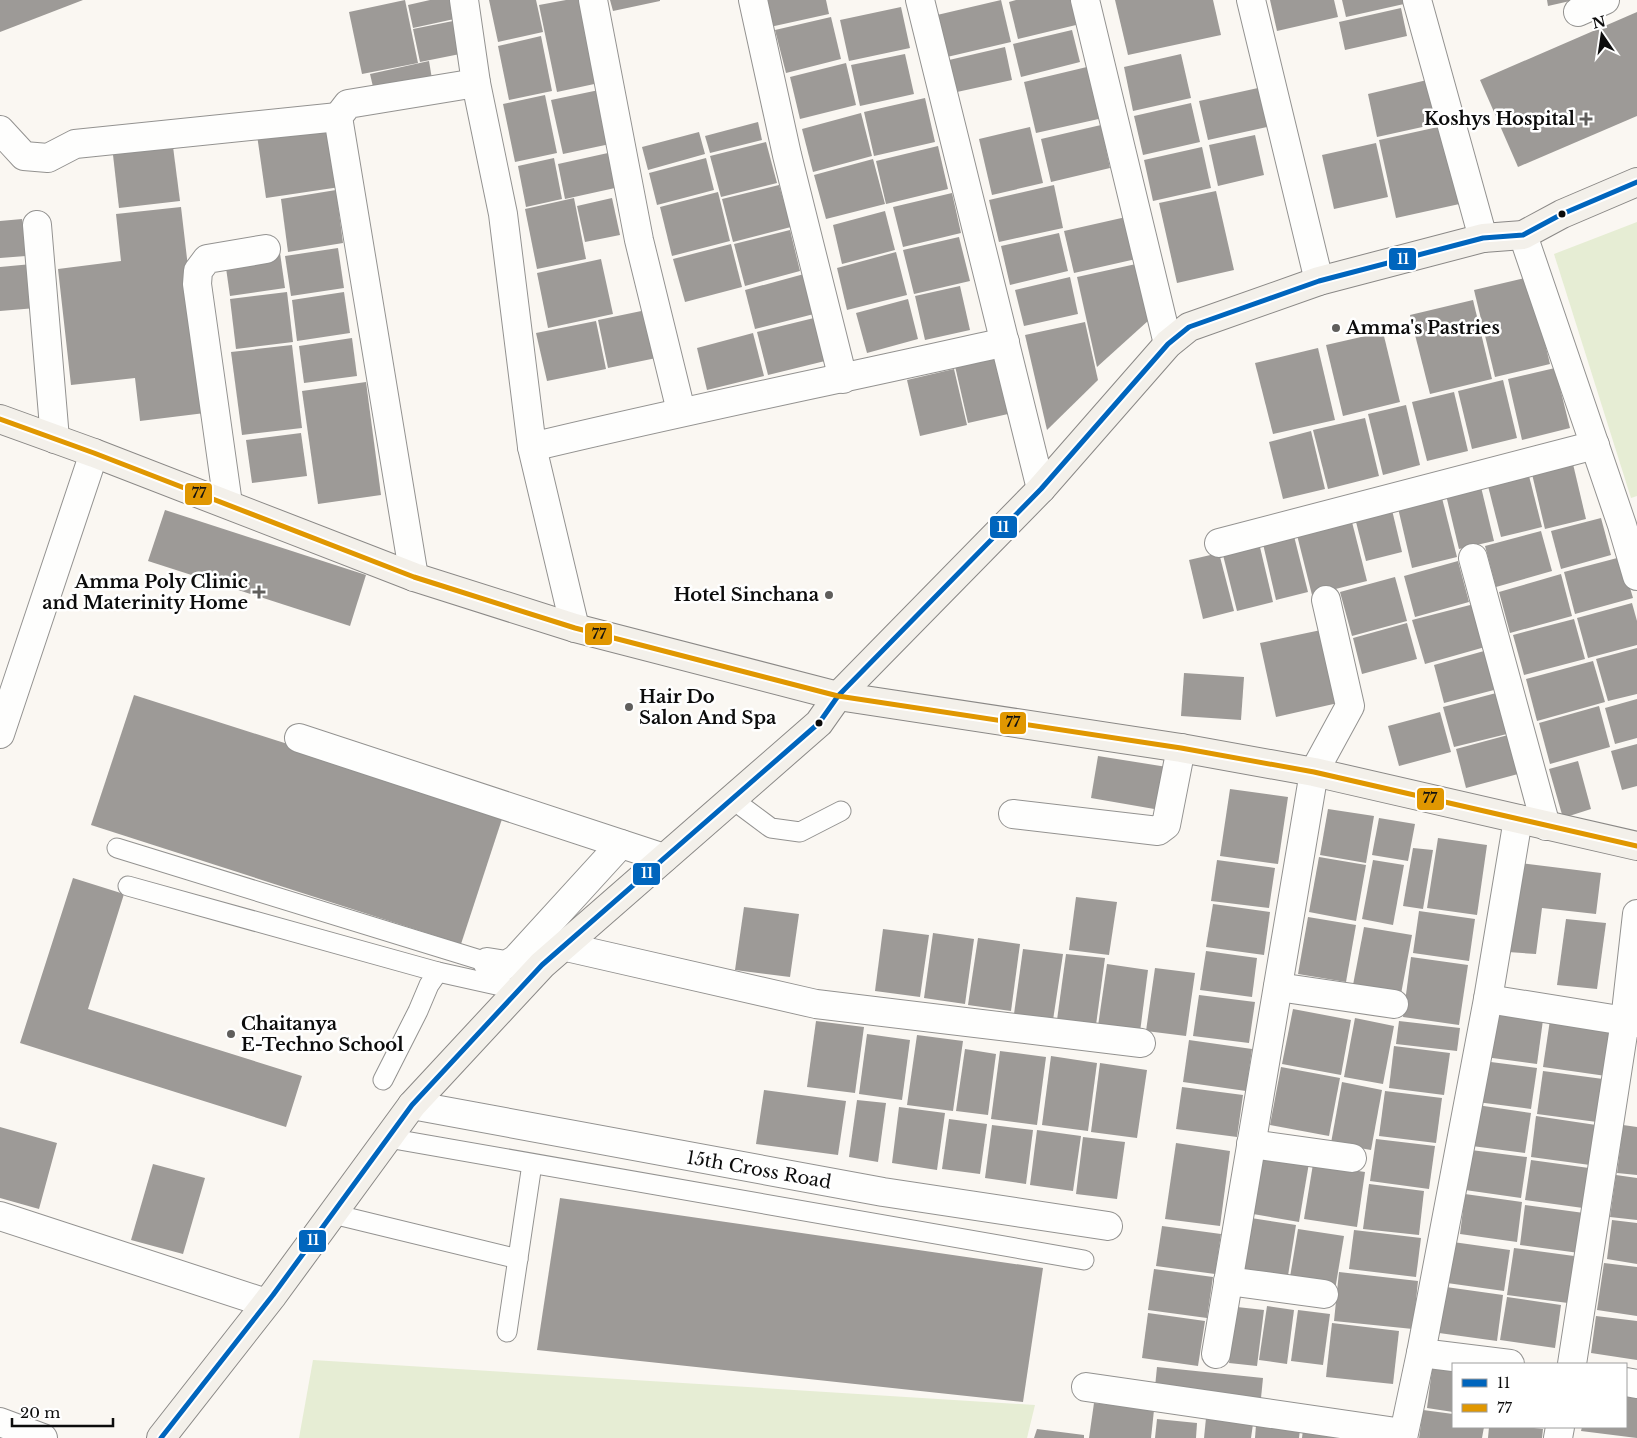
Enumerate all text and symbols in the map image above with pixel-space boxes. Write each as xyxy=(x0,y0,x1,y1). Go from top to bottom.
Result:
north arrow xyxy=(1577,10,1627,60)
text: N xyxy=(1591,12,1608,33)
place label: Koshys Hospital xyxy=(1424,108,1576,130)
marker: Koshys Hospital xyxy=(1579,112,1593,126)
unlabelled marker xyxy=(1557,209,1567,219)
line badge: 11 xyxy=(1388,247,1417,271)
text: 11 xyxy=(1397,250,1409,268)
place label: Amma's Pastries xyxy=(1345,317,1500,339)
marker: Amma's Pastries xyxy=(1330,322,1342,334)
line badge: 77 xyxy=(184,482,213,506)
text: 77 xyxy=(192,484,207,502)
line badge: 11 xyxy=(989,515,1018,539)
text: 11 xyxy=(997,518,1009,536)
place label: Amma Poly Clinic and Materinity Home xyxy=(42,571,248,614)
place label: Hotel Sinchana xyxy=(674,584,820,606)
marker: Amma Poly Clinic and Materinity Home xyxy=(252,585,266,599)
marker: Hotel Sinchana xyxy=(823,589,835,601)
line badge: 77 xyxy=(584,622,613,646)
text: 77 xyxy=(592,625,607,643)
place label: Hair Do Salon And Spa xyxy=(639,686,777,729)
marker: Hair Do Salon And Spa xyxy=(623,701,635,713)
line badge: 77 xyxy=(999,711,1027,735)
text: 77 xyxy=(1006,713,1021,731)
unlabelled marker xyxy=(814,718,824,728)
line badge: 77 xyxy=(1416,787,1445,811)
text: 77 xyxy=(1423,789,1438,807)
line badge: 11 xyxy=(632,862,661,886)
text: 11 xyxy=(641,864,653,882)
place label: Chaitanya E-Techno School xyxy=(241,1013,404,1056)
marker: Chaitanya E-Techno School xyxy=(225,1028,237,1040)
street label: 15th Cross Road xyxy=(685,1146,833,1194)
line badge: 11 xyxy=(298,1229,327,1253)
text: 11 xyxy=(307,1231,319,1249)
legend xyxy=(1452,1363,1627,1428)
text: 11 xyxy=(1497,1373,1510,1392)
scale bar xyxy=(12,1396,114,1428)
text: 77 xyxy=(1497,1398,1513,1417)
text: 20 m xyxy=(20,1403,60,1422)

